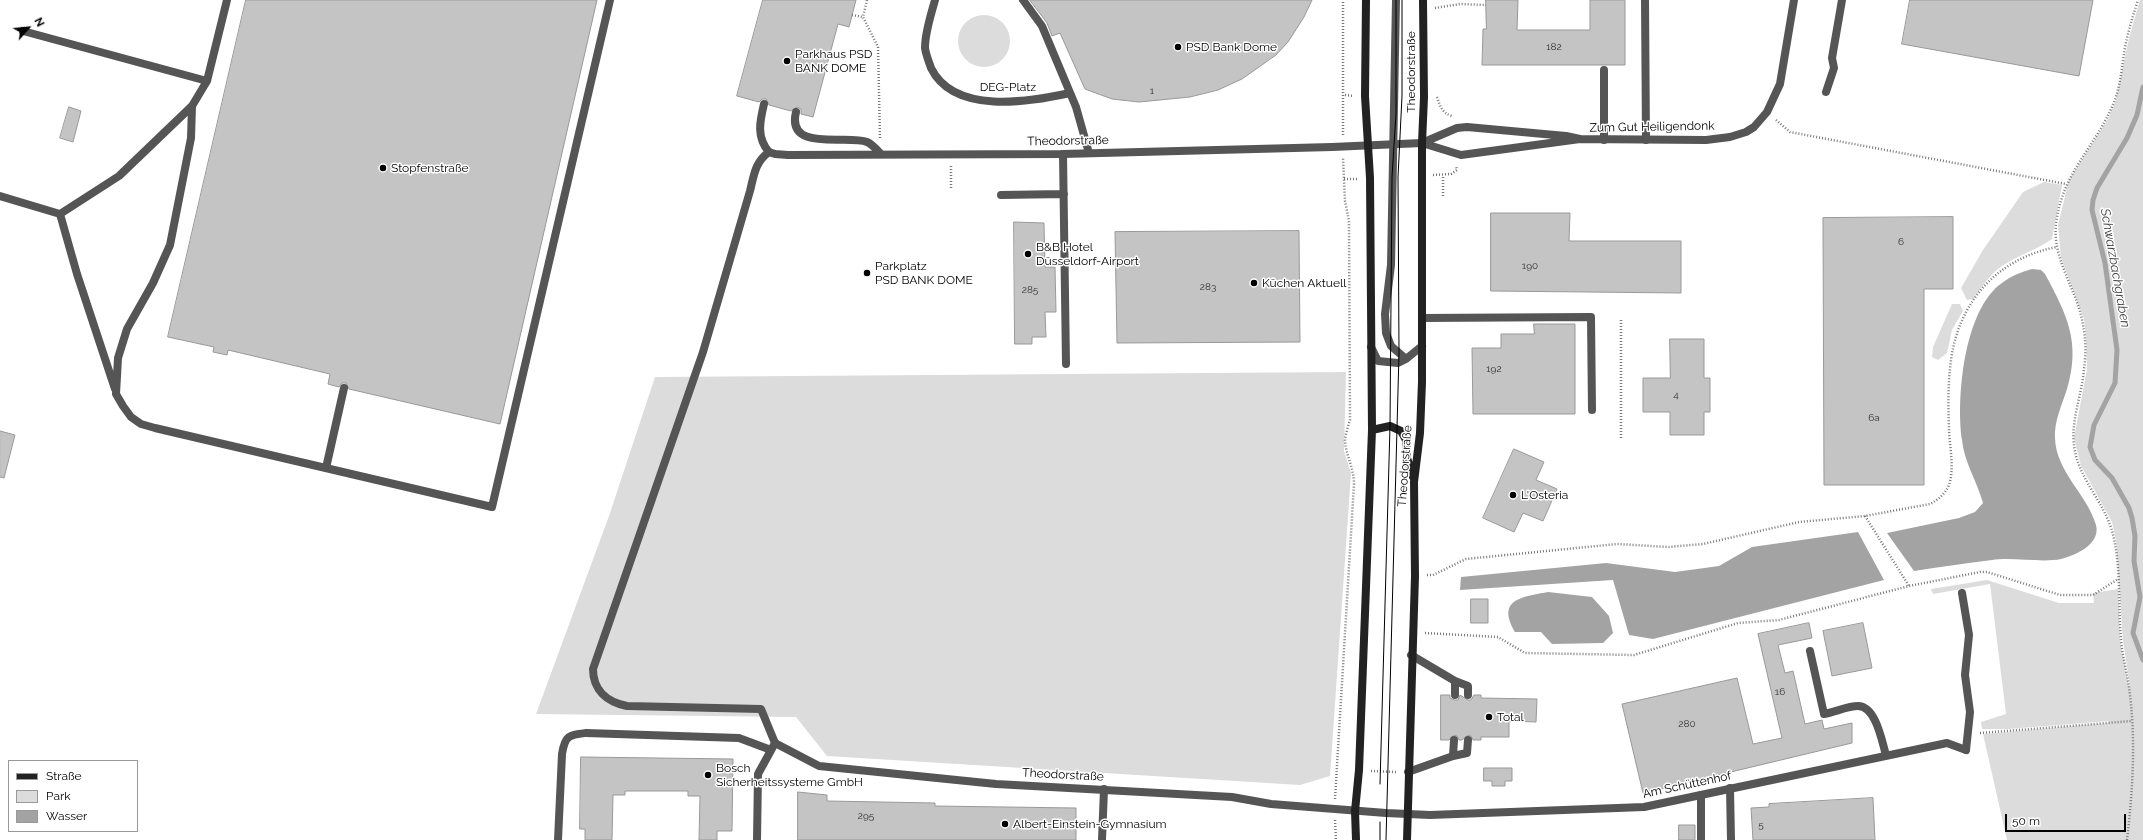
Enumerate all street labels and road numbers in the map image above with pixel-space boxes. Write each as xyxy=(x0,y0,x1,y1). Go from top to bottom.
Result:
street label: Theodorstraße xyxy=(1404,31,1418,113)
street label: DEG-Platz xyxy=(980,80,1036,94)
street label: Zum Gut Heiligendonk xyxy=(1589,119,1715,135)
street label: Theodorstraße xyxy=(1027,133,1109,149)
street label: Theodorstraße xyxy=(1395,425,1415,507)
street label: Theodorstraße xyxy=(1022,766,1104,784)
street label: Am Schüttenhof xyxy=(1641,769,1733,801)

